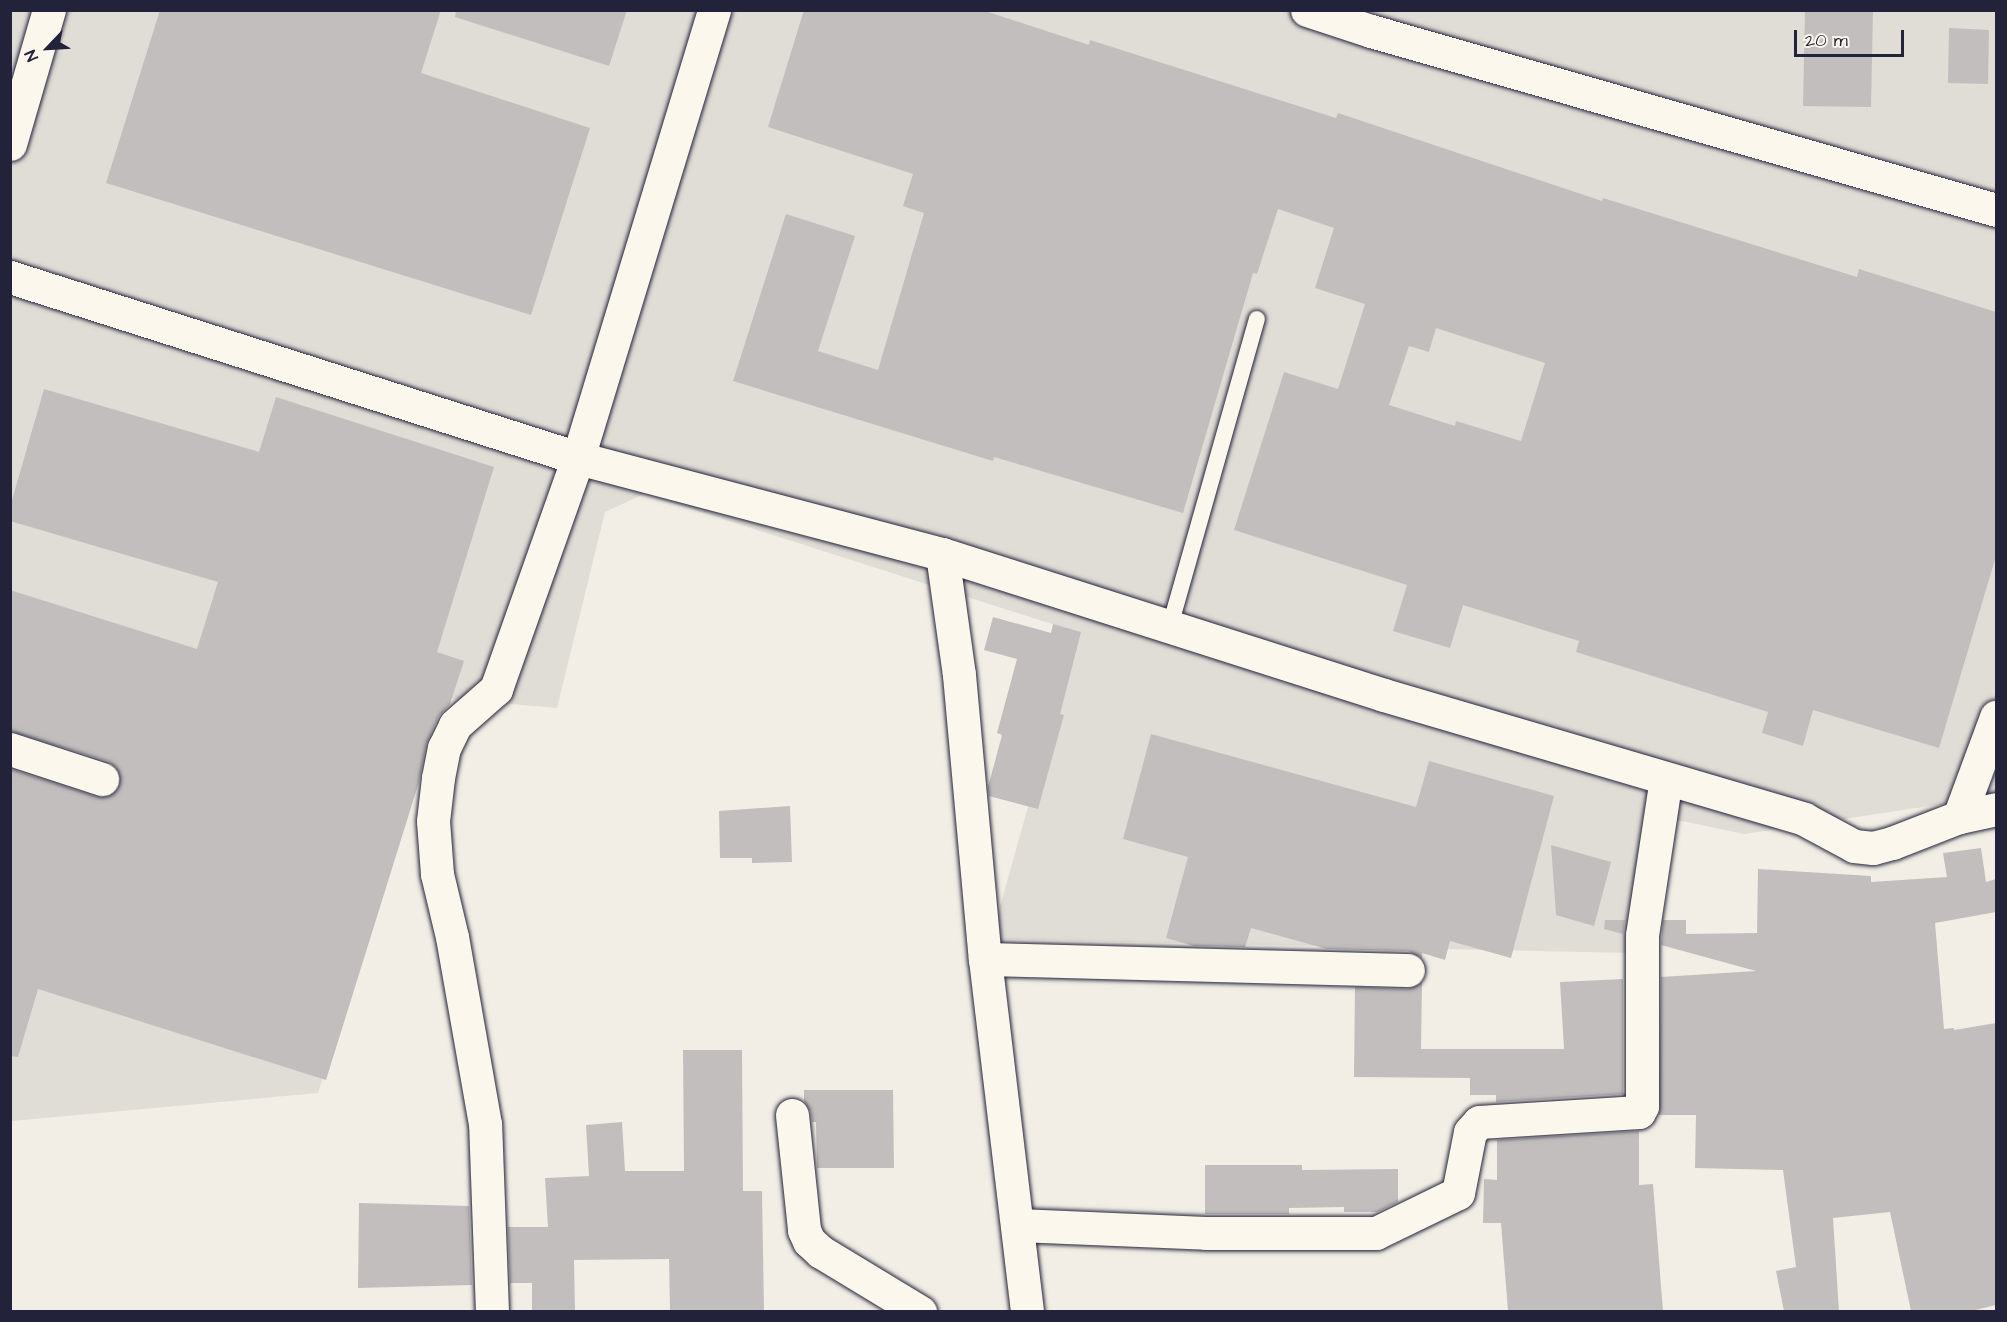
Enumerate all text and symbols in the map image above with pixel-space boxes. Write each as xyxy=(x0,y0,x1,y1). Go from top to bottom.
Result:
north arrow xyxy=(18,18,78,78)
scale bar xyxy=(1797,18,1906,56)
text: 20 m xyxy=(1805,28,1848,53)
text: N xyxy=(20,46,44,65)

